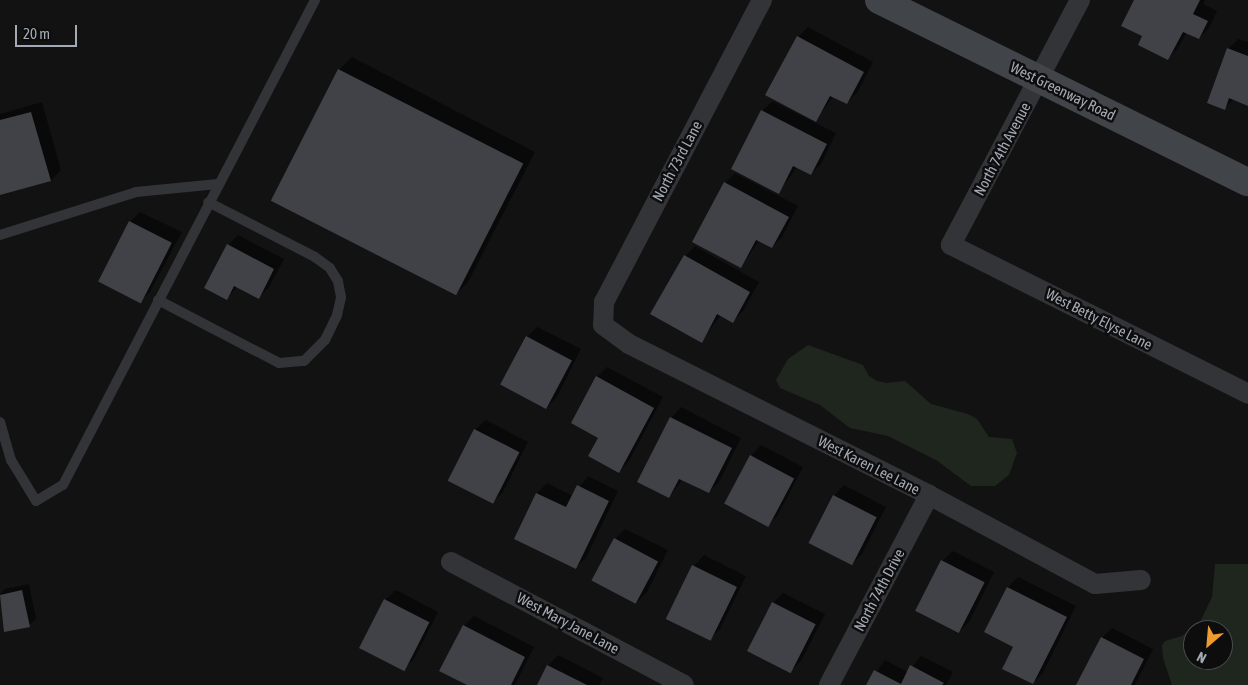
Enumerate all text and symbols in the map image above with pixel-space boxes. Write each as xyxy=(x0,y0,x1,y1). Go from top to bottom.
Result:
scale bar xyxy=(18,15,80,47)
text: 20 m xyxy=(23,25,50,42)
street label: West Greenway Road xyxy=(1007,58,1119,124)
street label: North 74th Avenue xyxy=(970,99,1034,199)
street label: North 73rd Lane xyxy=(648,118,706,204)
street label: West Betty Elyse Lane xyxy=(1043,284,1155,354)
street label: West Karen Lee Lane xyxy=(815,432,923,498)
street label: North 74th Drive xyxy=(850,546,908,634)
street label: West Mary Jane Lane xyxy=(514,588,622,658)
north arrow xyxy=(1183,620,1233,670)
text: N xyxy=(1194,648,1209,666)

